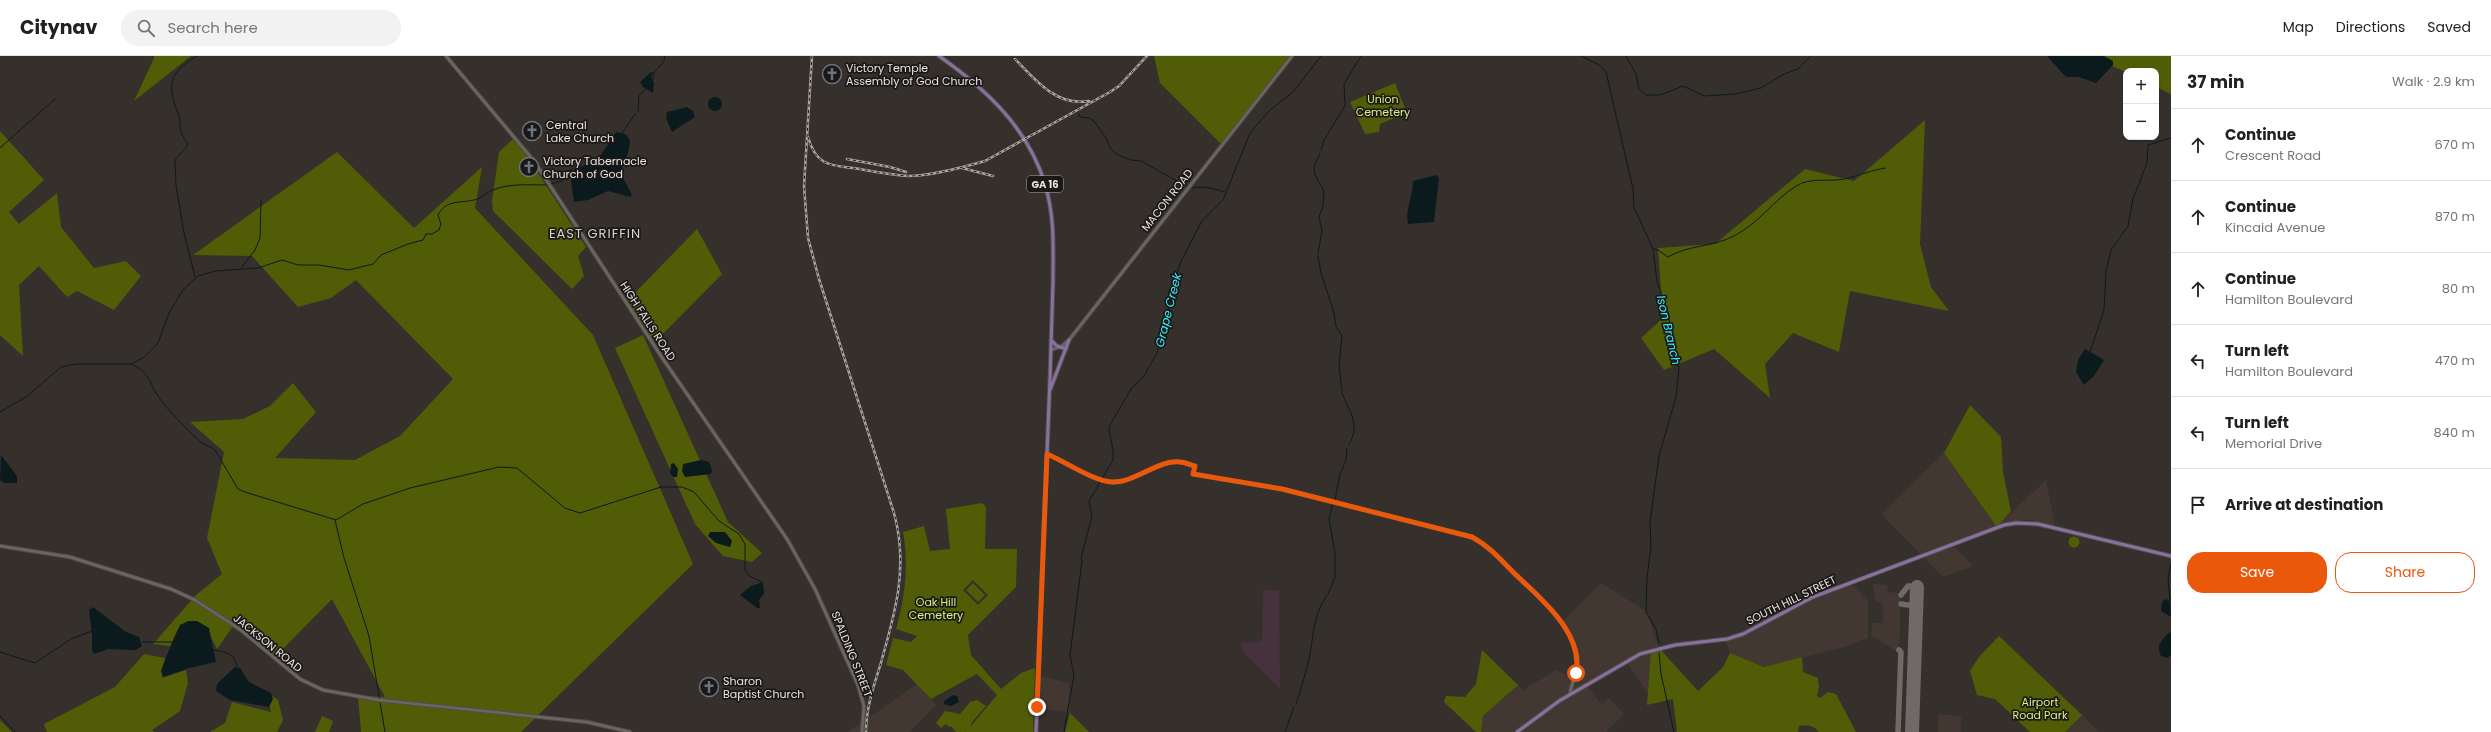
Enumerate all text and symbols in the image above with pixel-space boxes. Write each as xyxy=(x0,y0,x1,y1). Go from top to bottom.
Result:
search box xyxy=(121,10,401,46)
text: Citynav xyxy=(20,14,97,41)
icon: search xyxy=(135,17,157,39)
text: Search here xyxy=(167,17,258,38)
text: Map xyxy=(2283,17,2314,37)
text: Directions xyxy=(2336,17,2405,37)
text: Saved xyxy=(2427,17,2471,37)
place label: Victory Temple Assembly of God Church xyxy=(846,60,982,89)
church icon: Victory Temple Assembly of God Church xyxy=(821,63,843,85)
map controls xyxy=(2123,68,2159,140)
button: + xyxy=(2123,68,2159,104)
text: 37 min xyxy=(2187,70,2244,94)
text: Walk · 2.9 km xyxy=(2392,72,2475,91)
park label: Union Cemetery xyxy=(1356,91,1411,120)
button: − xyxy=(2123,104,2159,140)
place label: Central Lake Church xyxy=(546,117,614,146)
church icon: Central Lake Church xyxy=(521,120,543,142)
text: Continue xyxy=(2225,124,2296,145)
icon: ahead xyxy=(2187,134,2209,156)
text: 670 m xyxy=(2435,135,2475,154)
text: Crescent Road xyxy=(2225,146,2321,165)
place label: Victory Tabernacle Church of God xyxy=(543,153,647,182)
church icon: Victory Tabernacle Church of God xyxy=(518,156,540,178)
street label: MACON ROAD xyxy=(1138,165,1197,235)
road number: GA 16 xyxy=(1027,176,1063,192)
text: Continue xyxy=(2225,196,2296,217)
icon: ahead xyxy=(2187,206,2209,228)
text: 870 m xyxy=(2435,207,2475,226)
text: Kincaid Avenue xyxy=(2225,218,2325,237)
district label: EAST GRIFFIN xyxy=(549,224,641,243)
text: Continue xyxy=(2225,268,2296,289)
water label: Grape Creek xyxy=(1151,270,1186,349)
street label: HIGH FALLS ROAD xyxy=(616,278,680,364)
icon: ahead xyxy=(2187,278,2209,300)
text: 80 m xyxy=(2442,279,2475,298)
text: Hamilton Boulevard xyxy=(2225,290,2353,309)
water label: Ison Branch xyxy=(1653,294,1685,366)
text: Turn left xyxy=(2225,340,2289,361)
icon: left xyxy=(2187,350,2209,372)
text: 470 m xyxy=(2435,351,2475,370)
text: Hamilton Boulevard xyxy=(2225,362,2353,381)
text: Turn left xyxy=(2225,412,2289,433)
icon: left xyxy=(2187,422,2209,444)
text: 840 m xyxy=(2434,423,2475,442)
text: Memorial Drive xyxy=(2225,434,2322,453)
icon: arrive xyxy=(2187,494,2209,516)
text: Arrive at destination xyxy=(2225,494,2383,515)
button: Save xyxy=(2187,552,2327,593)
button: Share xyxy=(2335,552,2475,593)
street label: SOUTH HILL STREET xyxy=(1743,571,1839,629)
park label: Oak Hill Cemetery xyxy=(909,594,964,623)
street label: SPALDING STREET xyxy=(828,609,876,699)
street label: JACKSON ROAD xyxy=(230,610,306,676)
route start xyxy=(1567,664,1585,682)
place label: Sharon Baptist Church xyxy=(723,673,804,702)
church icon: Sharon Baptist Church xyxy=(698,676,720,698)
park label: Airport Road Park xyxy=(2012,694,2068,723)
route end xyxy=(1028,698,1046,716)

